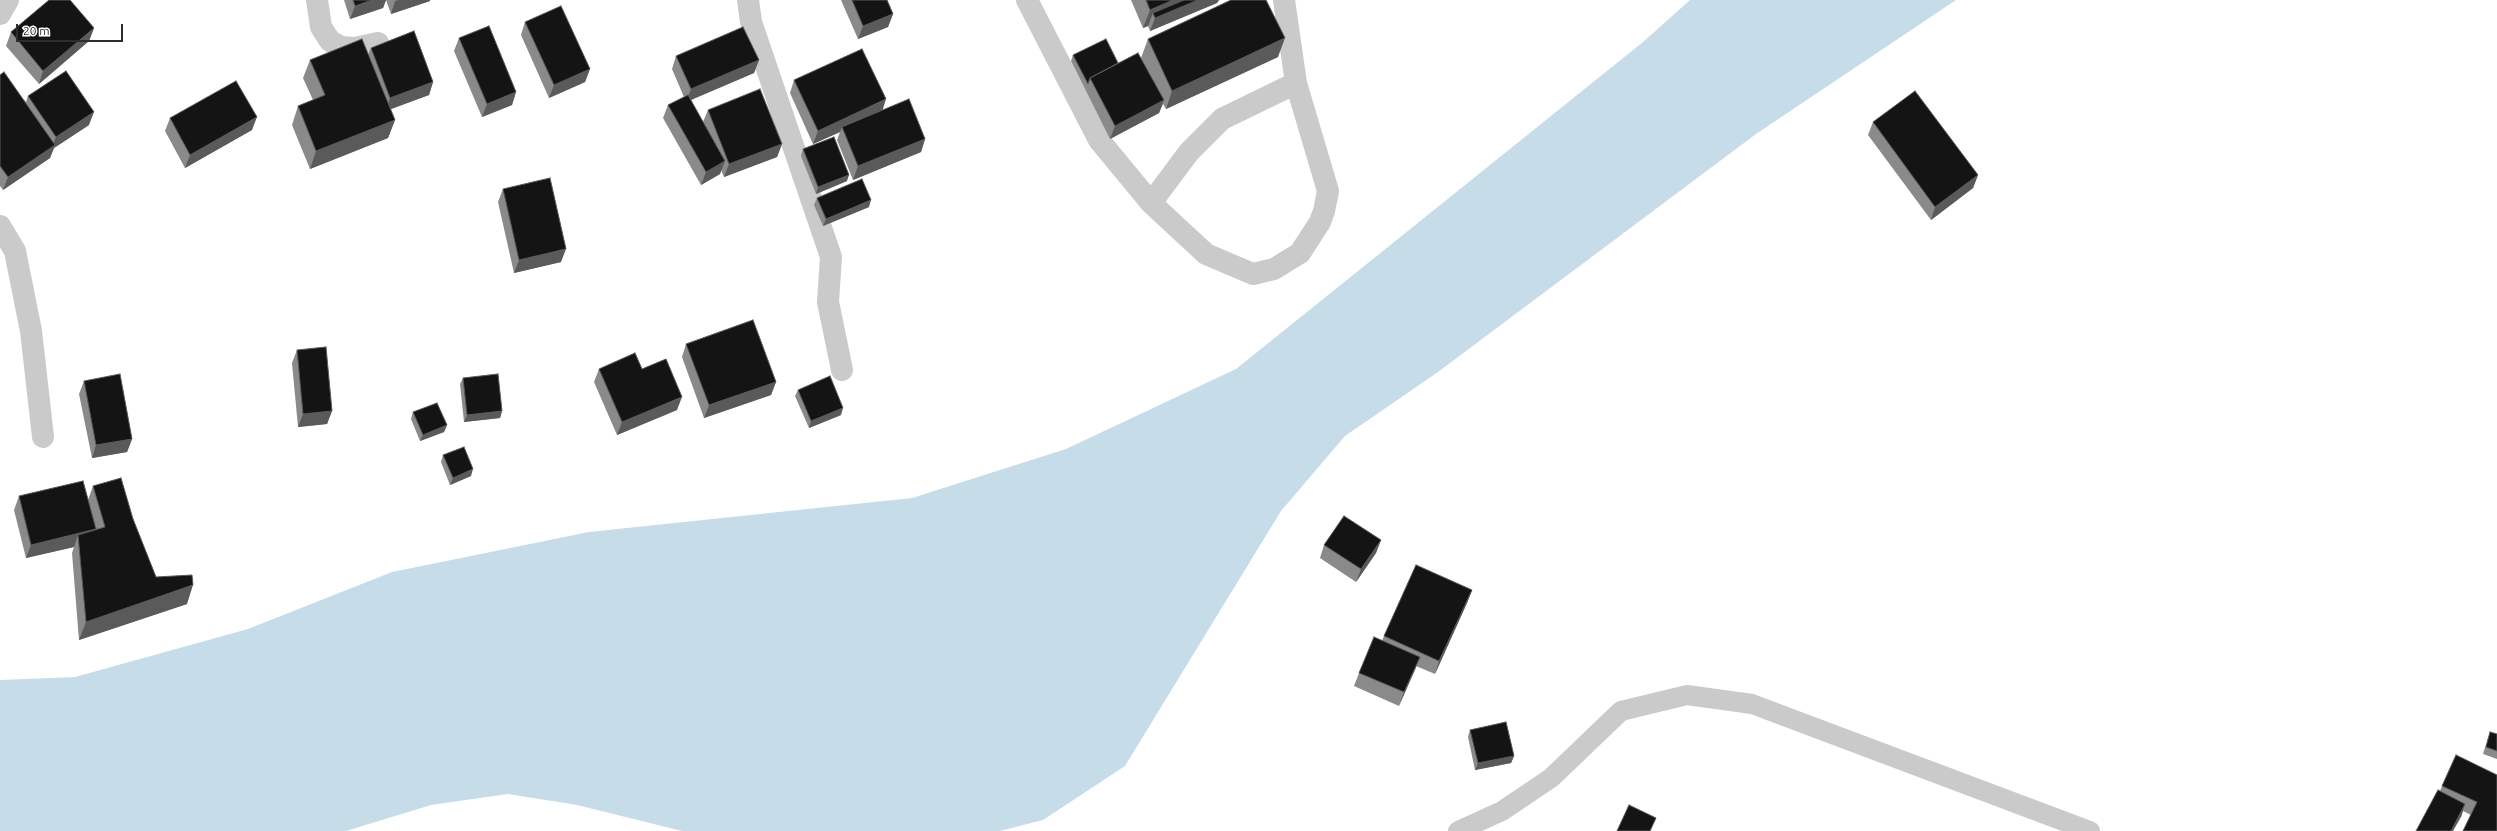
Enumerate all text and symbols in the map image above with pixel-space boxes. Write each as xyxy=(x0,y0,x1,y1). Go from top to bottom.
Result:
scale bar xyxy=(18,16,125,42)
text: 20 m xyxy=(23,24,50,37)

